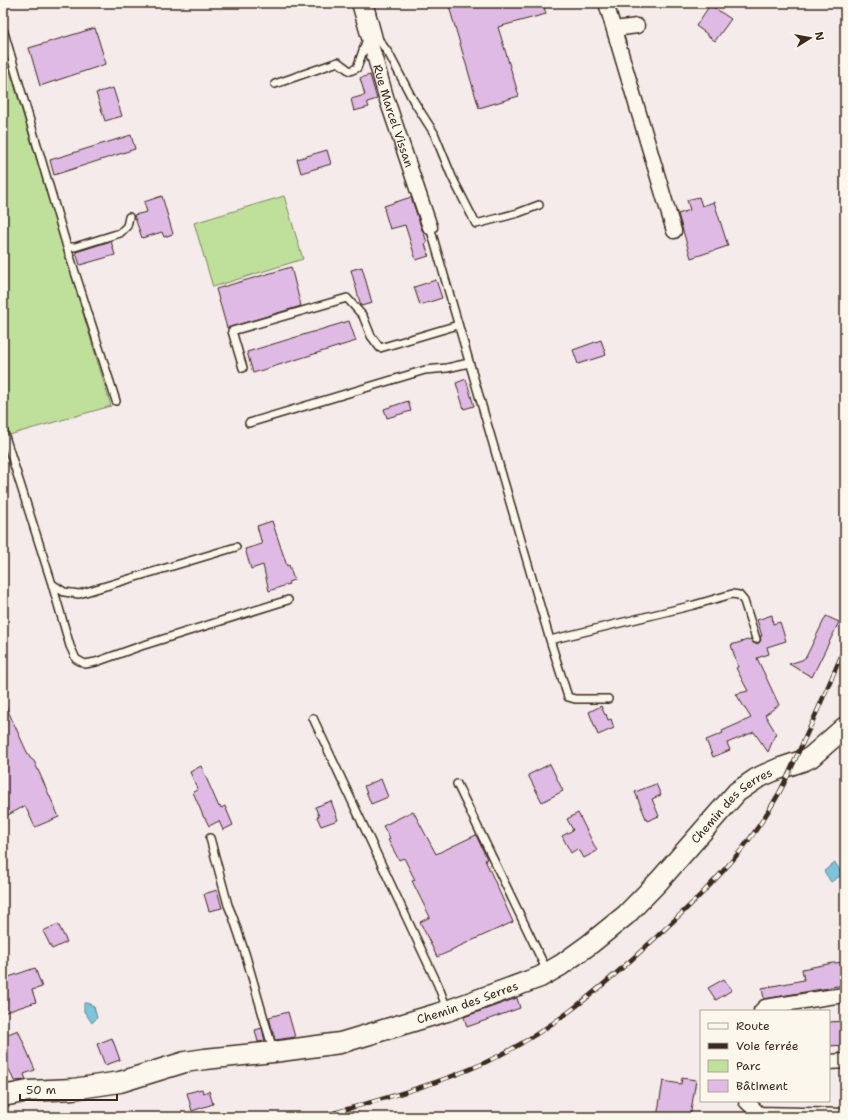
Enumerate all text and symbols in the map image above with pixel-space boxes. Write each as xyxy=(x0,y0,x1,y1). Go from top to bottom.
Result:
north arrow xyxy=(790,18,830,58)
text: N xyxy=(811,30,828,42)
street label: Rue Marcel Vissan xyxy=(369,63,417,170)
street label: Chemin des Serres xyxy=(687,764,775,847)
street label: Chemin des Serres xyxy=(415,978,520,1028)
legend xyxy=(700,1010,830,1102)
text: Route xyxy=(736,1018,770,1034)
text: Voie ferrée xyxy=(736,1038,799,1054)
text: Parc xyxy=(736,1058,761,1074)
scale bar xyxy=(20,1076,117,1102)
text: Bâtiment xyxy=(736,1078,788,1094)
text: 50 m xyxy=(26,1082,56,1098)

